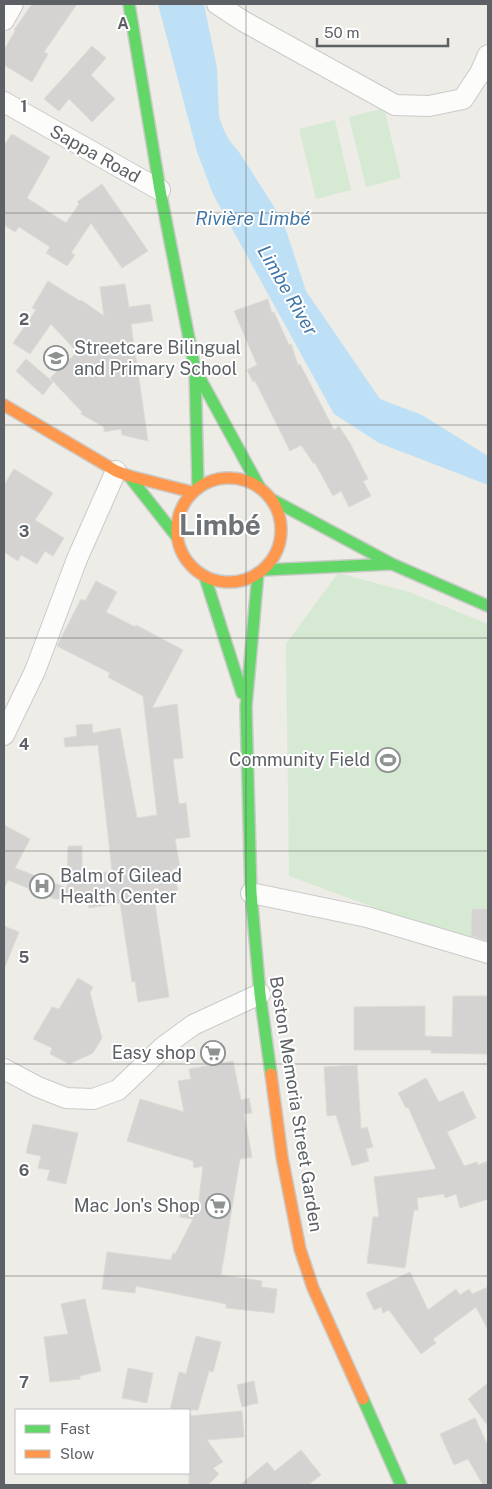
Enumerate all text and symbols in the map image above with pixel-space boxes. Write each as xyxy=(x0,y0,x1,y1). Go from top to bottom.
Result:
text: A xyxy=(117,14,129,33)
scale bar xyxy=(317,15,448,47)
text: 50 m xyxy=(324,24,359,41)
text: 1 xyxy=(21,97,27,116)
street label: Sappa Road xyxy=(46,120,144,187)
water label: Rivière Limbé xyxy=(195,207,311,229)
water label: Limbe River xyxy=(253,241,323,340)
text: 2 xyxy=(19,310,29,329)
place label: Streetcare Bilingual and Primary School xyxy=(74,337,241,379)
school or university icon: Streetcare Bilingual and Primary School xyxy=(43,345,69,371)
district label: Limbé xyxy=(179,508,261,541)
text: 3 xyxy=(19,522,29,541)
text: 4 xyxy=(19,735,30,754)
sports icon: Community Field xyxy=(375,747,401,773)
place label: Community Field xyxy=(229,749,370,770)
place label: Balm of Gilead Health Center xyxy=(60,865,182,907)
hospital icon: Balm of Gilead Health Center xyxy=(29,873,55,899)
text: 5 xyxy=(19,948,30,967)
street label: Boston Memoria Street Garden xyxy=(266,974,327,1233)
supermarket icon: Easy shop xyxy=(200,1040,226,1066)
place label: Easy shop xyxy=(112,1042,196,1063)
text: 6 xyxy=(19,1161,29,1180)
supermarket icon: Mac Jon's Shop xyxy=(205,1193,231,1219)
place label: Mac Jon's Shop xyxy=(74,1195,200,1216)
text: 7 xyxy=(19,1373,29,1392)
legend xyxy=(15,1409,190,1474)
text: Fast xyxy=(60,1420,90,1437)
text: Slow xyxy=(60,1445,95,1462)

